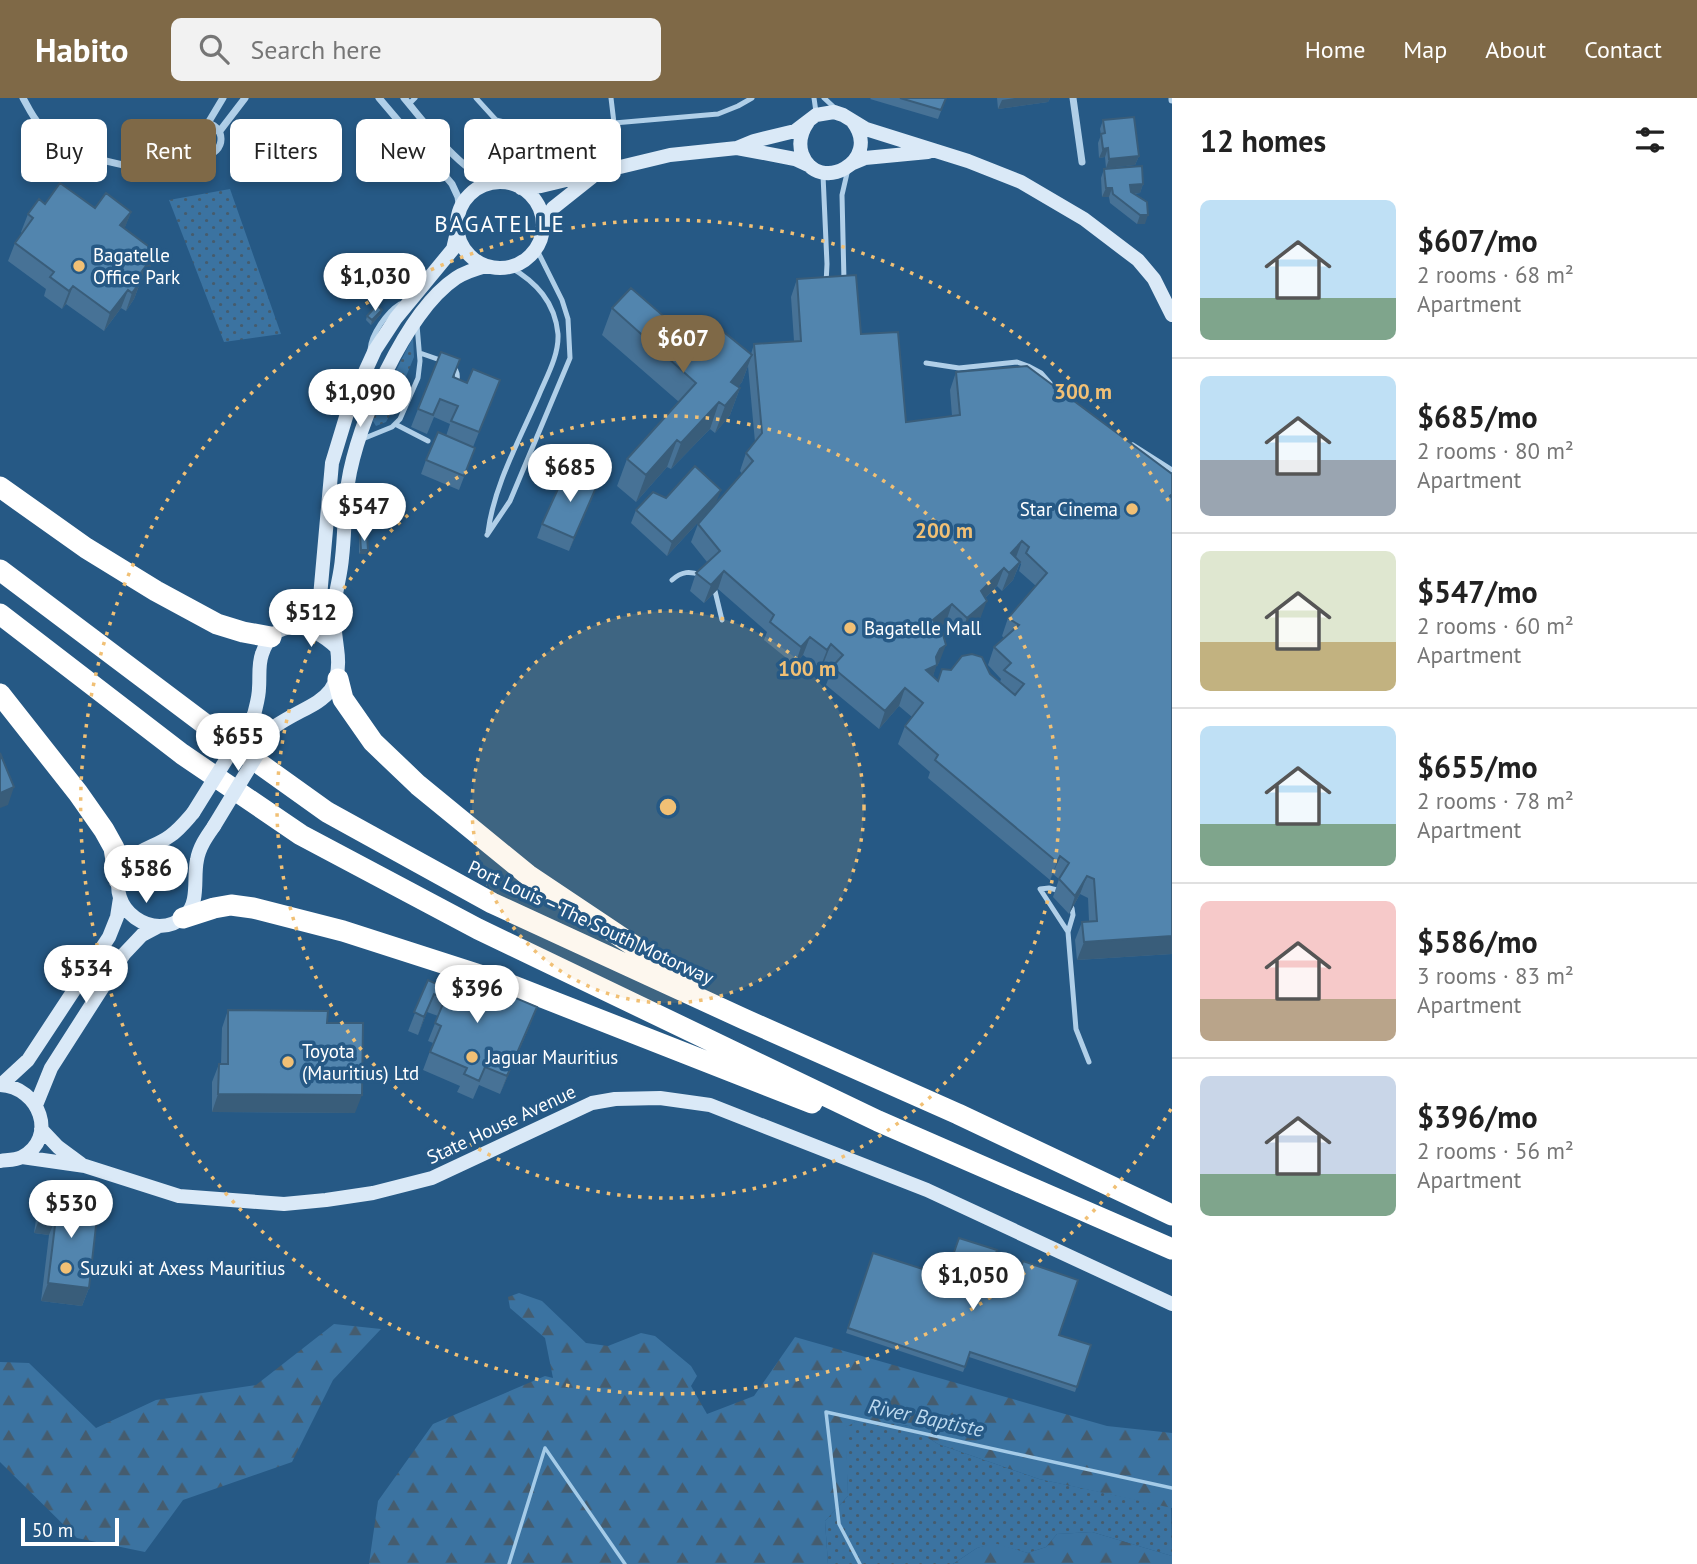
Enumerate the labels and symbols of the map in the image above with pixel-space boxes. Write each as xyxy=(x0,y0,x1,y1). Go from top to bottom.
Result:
district label: BAGATELLE xyxy=(434,209,566,238)
place label: Bagatelle Office Park xyxy=(93,243,180,289)
pin: $1,030 xyxy=(318,254,432,313)
marker: Bagatelle Office Park xyxy=(71,258,87,274)
pin: $607 xyxy=(642,316,724,375)
pin: $1,090 xyxy=(303,370,417,429)
text: 300 m xyxy=(1054,378,1112,405)
pin: $685 xyxy=(529,444,611,504)
pin: $547 xyxy=(323,484,405,543)
place label: Star Cinema xyxy=(1020,497,1118,521)
marker: Star Cinema xyxy=(1124,501,1140,517)
text: 200 m xyxy=(915,517,973,544)
pin: $512 xyxy=(270,589,352,649)
place label: Bagatelle Mall xyxy=(864,616,982,640)
marker: Bagatelle Mall xyxy=(842,620,858,636)
text: 100 m xyxy=(778,655,836,682)
pin: $655 xyxy=(197,714,279,773)
centre of rings xyxy=(656,795,680,819)
pin: $586 xyxy=(105,846,187,905)
street label: Port Louis – The South Motorway xyxy=(464,854,718,990)
pin: $534 xyxy=(45,946,127,1005)
pin: $396 xyxy=(436,965,518,1025)
place label: Toyota (Mauritius) Ltd xyxy=(302,1039,419,1085)
place label: Jaguar Mauritius xyxy=(485,1045,618,1069)
marker: Jaguar Mauritius xyxy=(464,1049,480,1065)
marker: Toyota (Mauritius) Ltd xyxy=(280,1054,296,1070)
street label: State House Avenue xyxy=(423,1079,579,1169)
pin: $530 xyxy=(30,1180,112,1240)
pin: $1,050 xyxy=(916,1252,1030,1312)
place label: Suzuki at Axess Mauritius xyxy=(80,1256,285,1280)
marker: Suzuki at Axess Mauritius xyxy=(58,1260,74,1276)
water label: River Baptiste xyxy=(866,1392,987,1443)
scale bar xyxy=(21,1515,119,1547)

